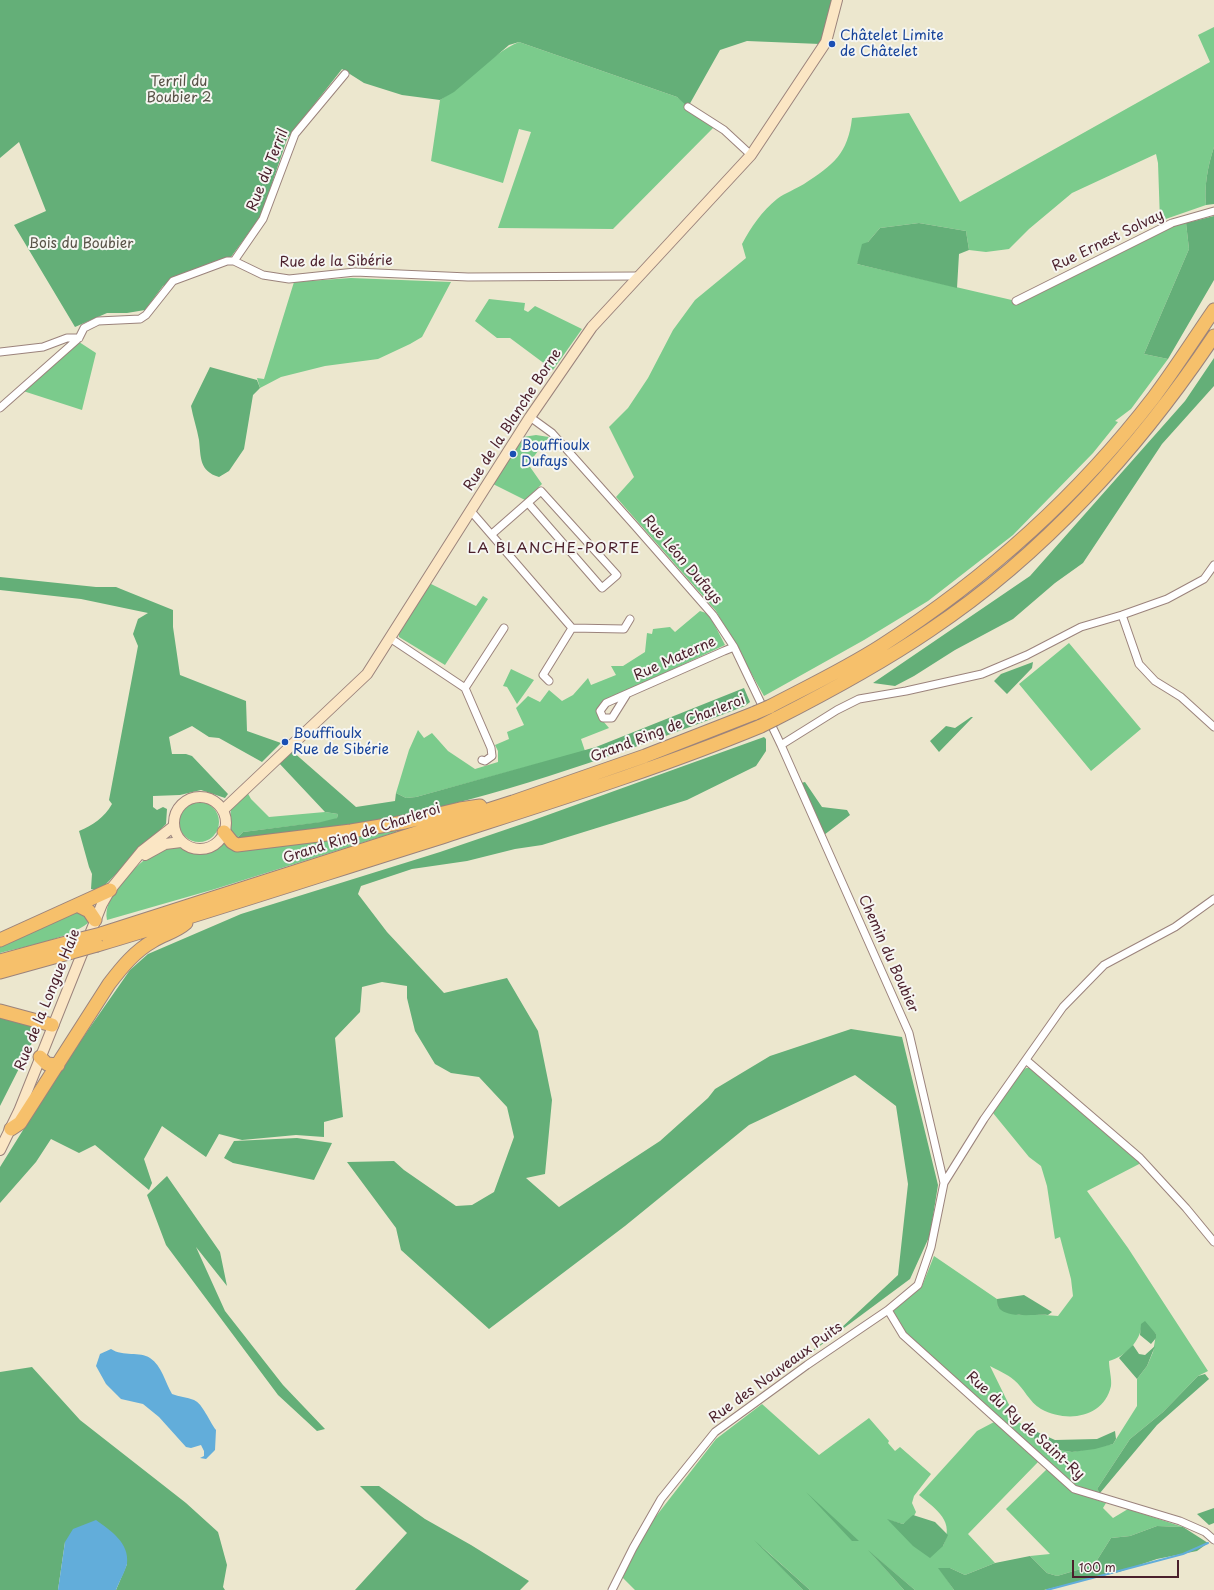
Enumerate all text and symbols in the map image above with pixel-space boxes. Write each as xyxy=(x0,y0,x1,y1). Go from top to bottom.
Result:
place label: Châtelet Limite de Châtelet xyxy=(840,28,944,60)
marker: Châtelet Limite de Châtelet xyxy=(827,39,837,49)
park label: Terril du Boubier 2 xyxy=(146,74,212,106)
street label: Rue du Terril xyxy=(244,126,292,214)
street label: Rue Ernest Solvay xyxy=(1049,207,1167,275)
park label: Bois du Boubier xyxy=(29,236,133,252)
street label: Rue de la Sibérie xyxy=(279,253,393,271)
street label: Rue de la Blanche Borne xyxy=(461,346,565,494)
place label: Bouffioulx Dufays xyxy=(521,438,590,470)
marker: Bouffioulx Dufays xyxy=(508,449,518,459)
street label: Rue Léon Dufays xyxy=(639,512,725,608)
district label: LA BLANCHE-PORTE xyxy=(468,540,640,558)
street label: Rue Materne xyxy=(631,633,719,685)
street label: Grand Ring de Charleroi xyxy=(588,692,748,766)
place label: Bouffioulx Rue de Sibérie xyxy=(293,726,389,758)
marker: Bouffioulx Rue de Sibérie xyxy=(280,737,290,747)
street label: Grand Ring de Charleroi xyxy=(281,801,443,867)
street label: Chemin du Boubier xyxy=(854,892,922,1016)
street label: Rue de la Longue Haie xyxy=(12,927,84,1073)
street label: Rue des Nouveaux Puits xyxy=(706,1319,846,1427)
street label: Rue du Ry de Saint-Ry xyxy=(962,1368,1088,1484)
scale bar xyxy=(1074,1552,1181,1578)
text: 100 m xyxy=(1079,1558,1116,1576)

